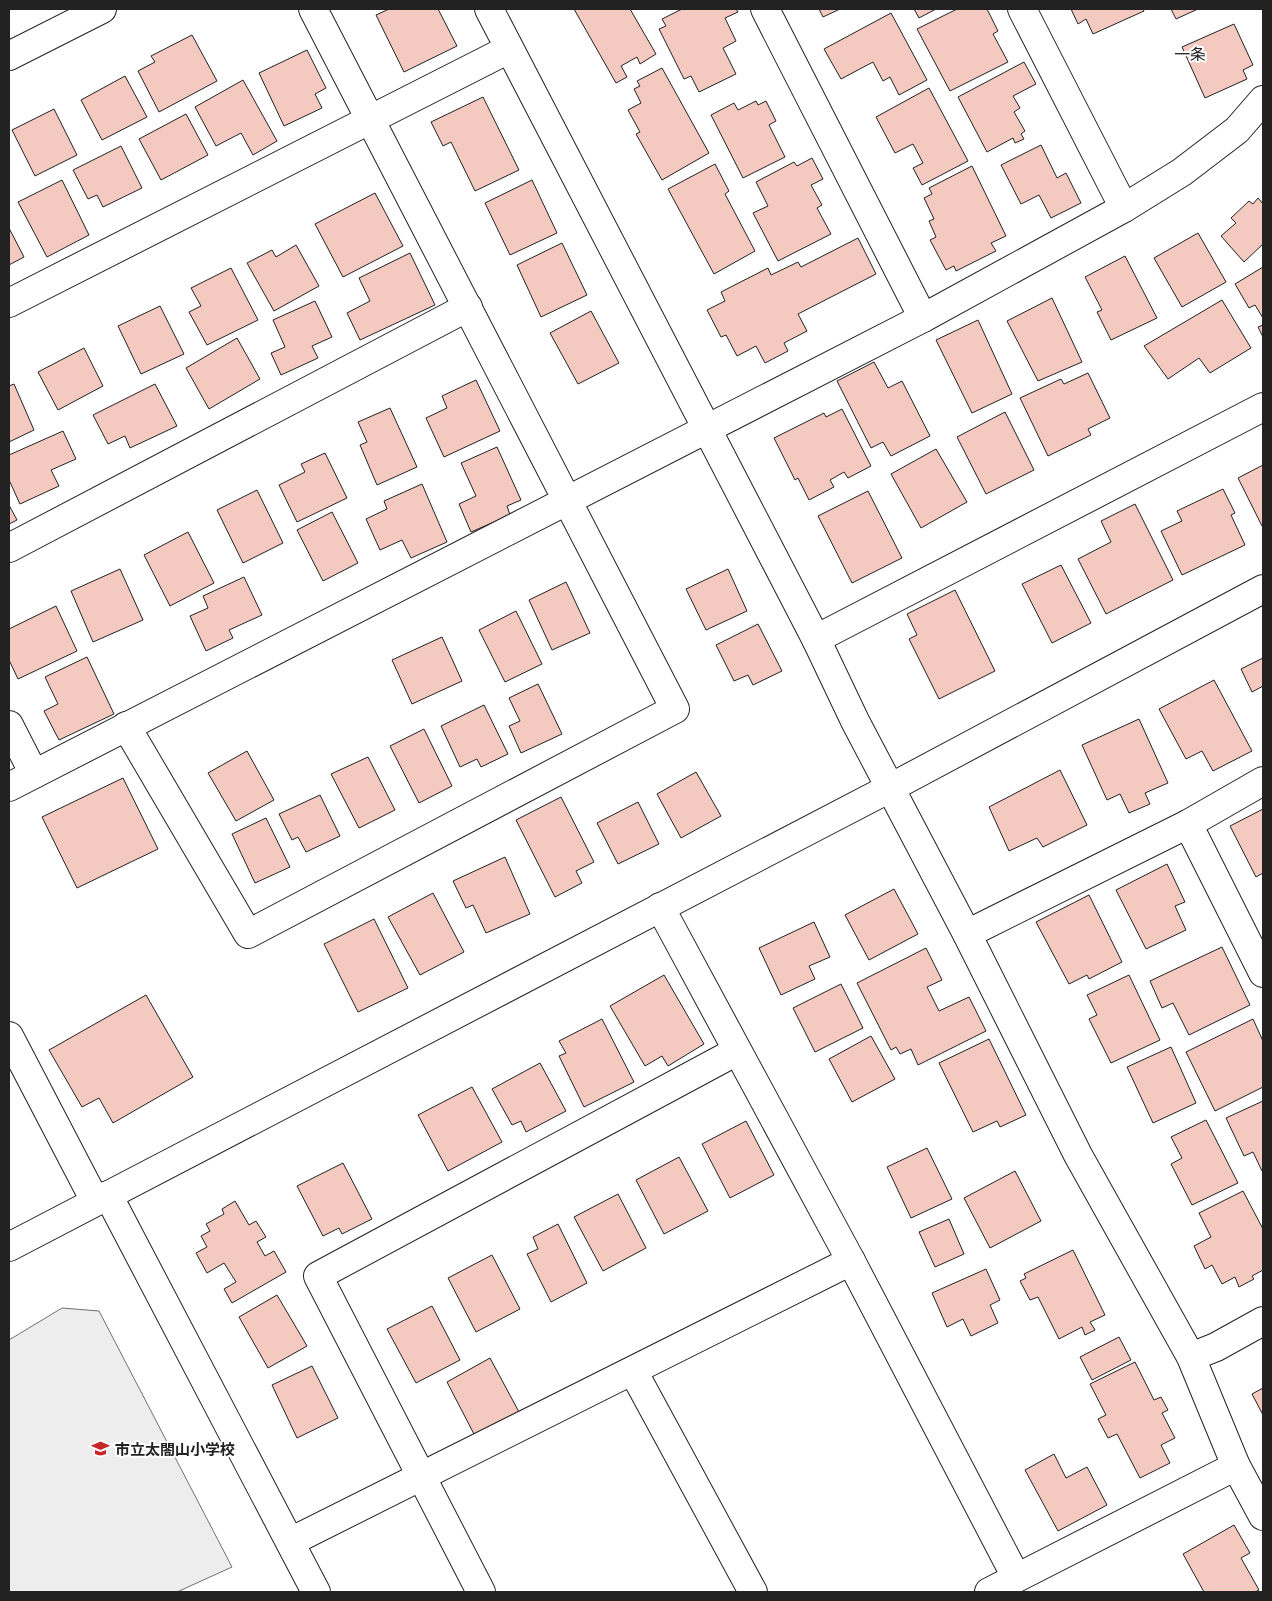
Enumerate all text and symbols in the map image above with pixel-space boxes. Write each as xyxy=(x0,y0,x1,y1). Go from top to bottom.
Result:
district label: 一条 xyxy=(1174,46,1206,63)
school or university icon: 市立太閤山小学校 xyxy=(91,1439,111,1459)
place label: 市立太閤山小学校 xyxy=(115,1441,235,1458)

